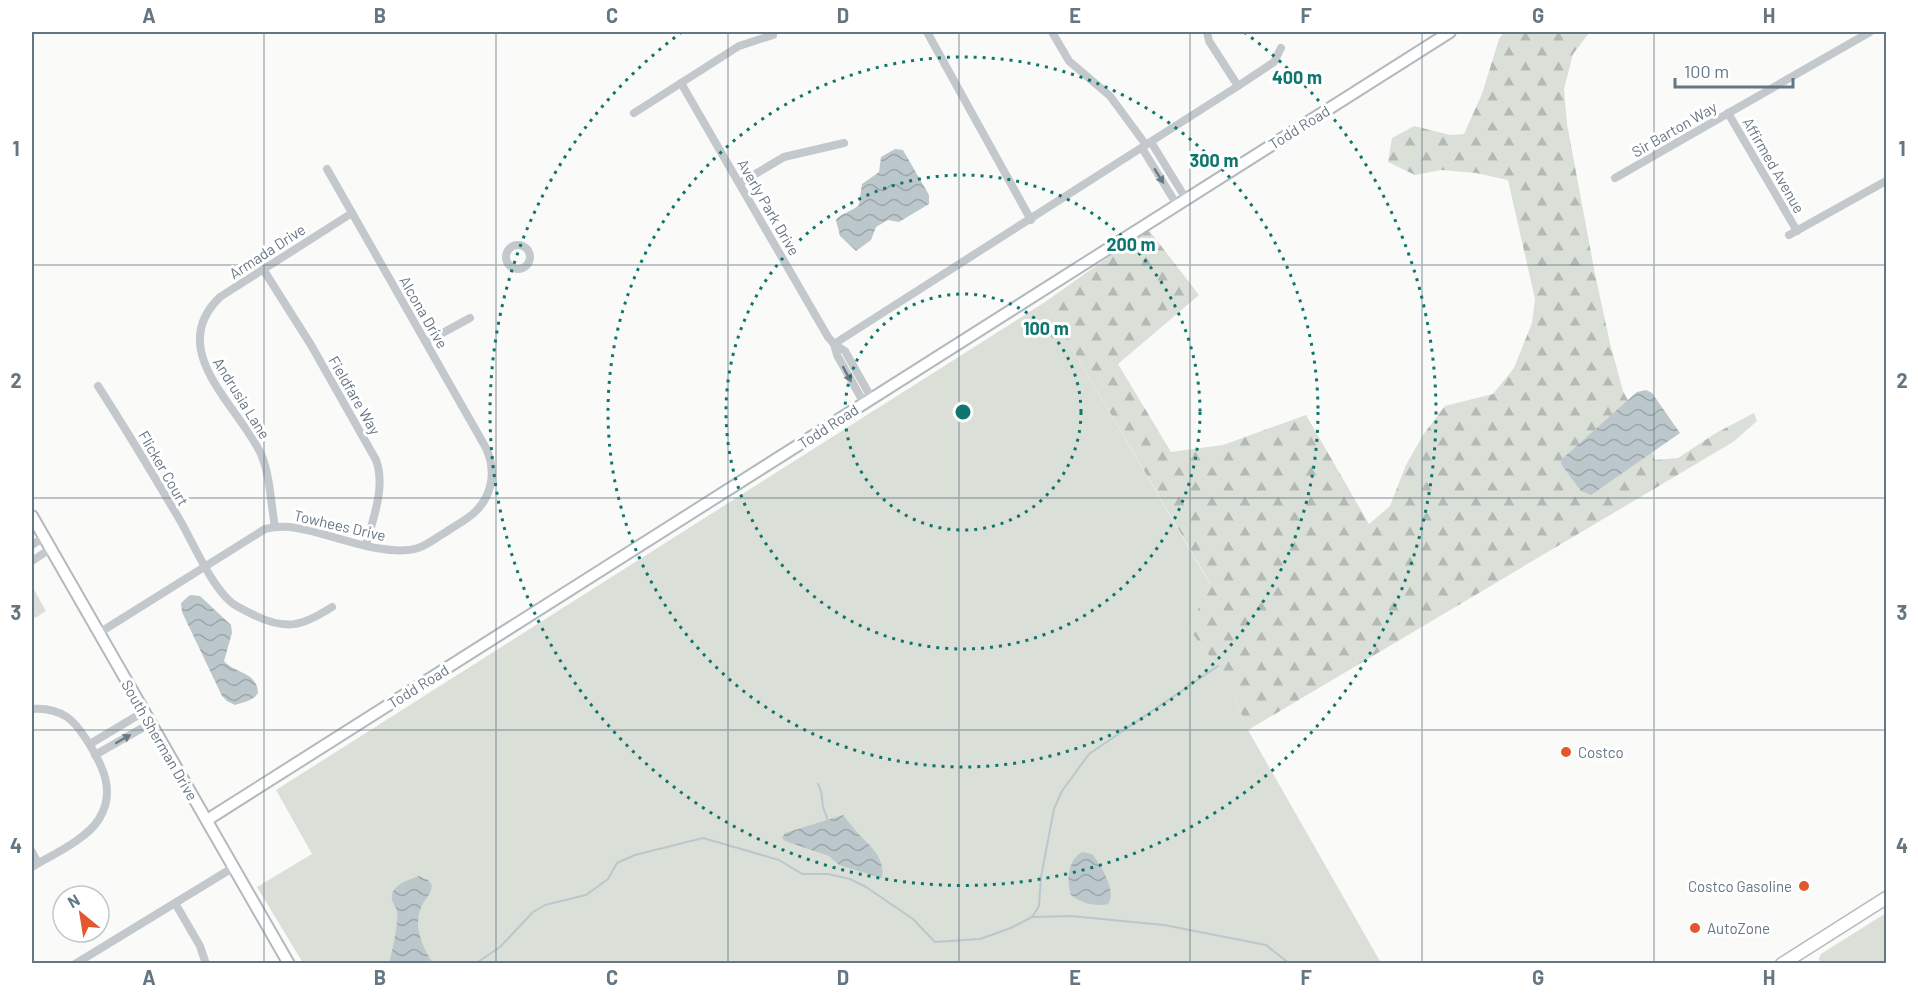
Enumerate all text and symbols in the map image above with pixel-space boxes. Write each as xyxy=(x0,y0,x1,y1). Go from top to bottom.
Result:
text: A xyxy=(142,3,156,27)
text: B xyxy=(374,3,386,27)
text: C xyxy=(606,3,618,27)
text: D xyxy=(837,3,849,27)
text: E xyxy=(1069,3,1081,27)
text: F xyxy=(1300,3,1312,27)
text: G xyxy=(1532,3,1544,27)
text: H xyxy=(1763,3,1775,27)
scale bar xyxy=(1675,51,1794,89)
text: 100 m xyxy=(1684,60,1729,82)
text: 400 m xyxy=(1272,66,1322,88)
street label: Sir Barton Way xyxy=(1628,97,1720,161)
street label: Todd Road xyxy=(1265,101,1333,153)
street label: Affirmed Avenue xyxy=(1739,114,1809,216)
text: 1 xyxy=(12,136,20,160)
text: 1 xyxy=(1898,136,1906,160)
text: 300 m xyxy=(1190,149,1238,171)
street label: Averly Park Drive xyxy=(734,156,804,258)
one-way arrow xyxy=(1154,168,1165,184)
street label: Armada Drive xyxy=(226,220,308,282)
text: 200 m xyxy=(1106,233,1156,255)
street label: Alcona Drive xyxy=(396,273,452,351)
text: 100 m xyxy=(1023,317,1069,339)
street label: Fieldfare Way xyxy=(325,352,385,438)
street label: Andrusia Lane xyxy=(210,354,274,442)
one-way arrow xyxy=(842,365,852,382)
text: 2 xyxy=(10,368,22,392)
text: 2 xyxy=(1896,368,1908,392)
street label: Todd Road xyxy=(794,400,862,452)
centre of rings xyxy=(953,402,973,422)
street label: Flicker Court xyxy=(135,427,193,509)
street label: Towhees Drive xyxy=(292,506,388,544)
text: 3 xyxy=(11,600,21,624)
text: 3 xyxy=(1897,600,1907,624)
street label: Todd Road xyxy=(384,660,452,712)
street label: South Sherman Drive xyxy=(118,676,202,804)
one-way arrow xyxy=(115,734,132,744)
place label: Costco xyxy=(1578,743,1624,761)
marker: Costco xyxy=(1559,745,1573,759)
text: 4 xyxy=(10,833,22,857)
text: 4 xyxy=(1896,833,1908,857)
place label: Costco Gasoline xyxy=(1688,877,1792,895)
marker: Costco Gasoline xyxy=(1797,879,1811,893)
north arrow xyxy=(51,884,111,944)
text: N xyxy=(64,890,83,911)
place label: AutoZone xyxy=(1707,919,1770,937)
marker: AutoZone xyxy=(1688,921,1702,935)
text: A xyxy=(142,965,156,989)
text: B xyxy=(374,965,386,989)
text: C xyxy=(606,965,618,989)
text: D xyxy=(837,965,849,989)
text: E xyxy=(1069,965,1081,989)
text: F xyxy=(1300,965,1312,989)
text: G xyxy=(1532,965,1544,989)
text: H xyxy=(1763,965,1775,989)

